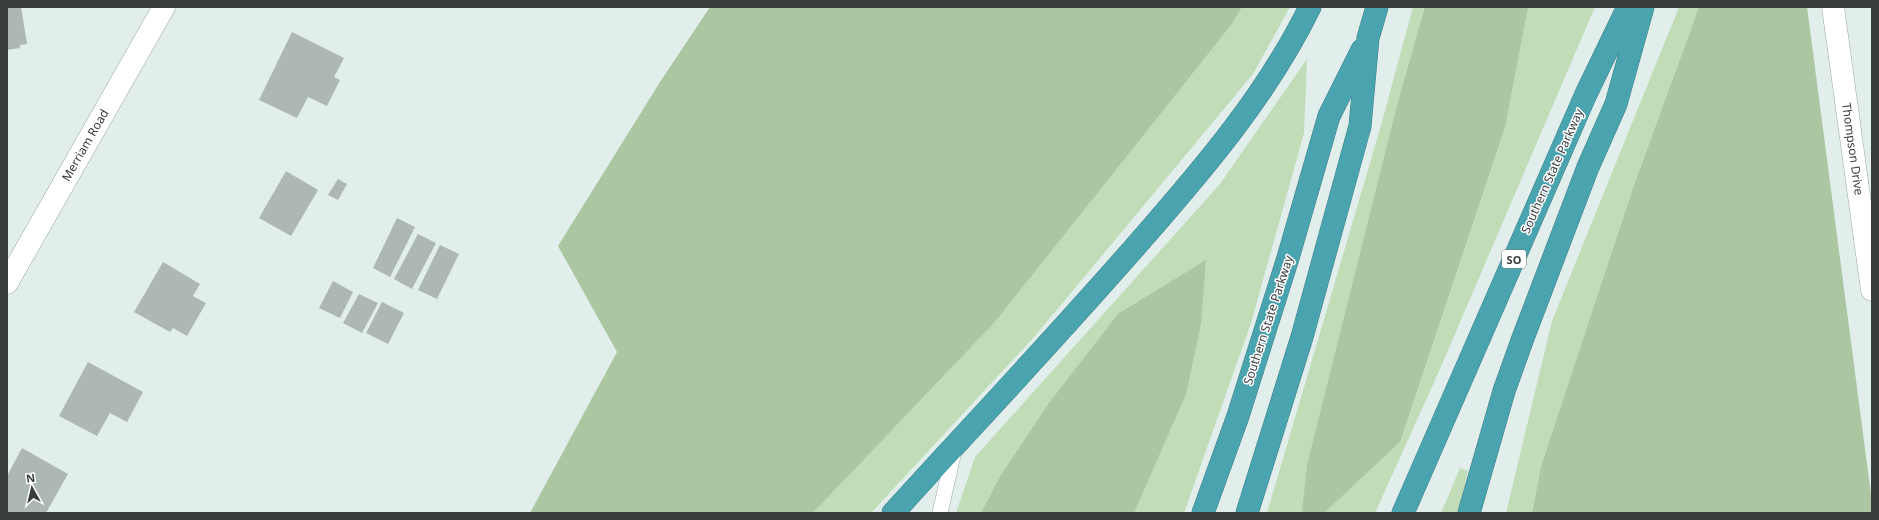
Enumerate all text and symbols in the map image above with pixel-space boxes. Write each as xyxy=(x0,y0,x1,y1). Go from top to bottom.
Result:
street label: Thompson Drive xyxy=(1838,102,1868,197)
street label: Southern State Parkway xyxy=(1517,105,1588,236)
street label: Merriam Road xyxy=(57,106,113,184)
road number: SO xyxy=(1502,250,1526,268)
street label: Southern State Parkway xyxy=(1239,252,1297,387)
north arrow xyxy=(12,468,52,508)
text: N xyxy=(25,470,36,486)

